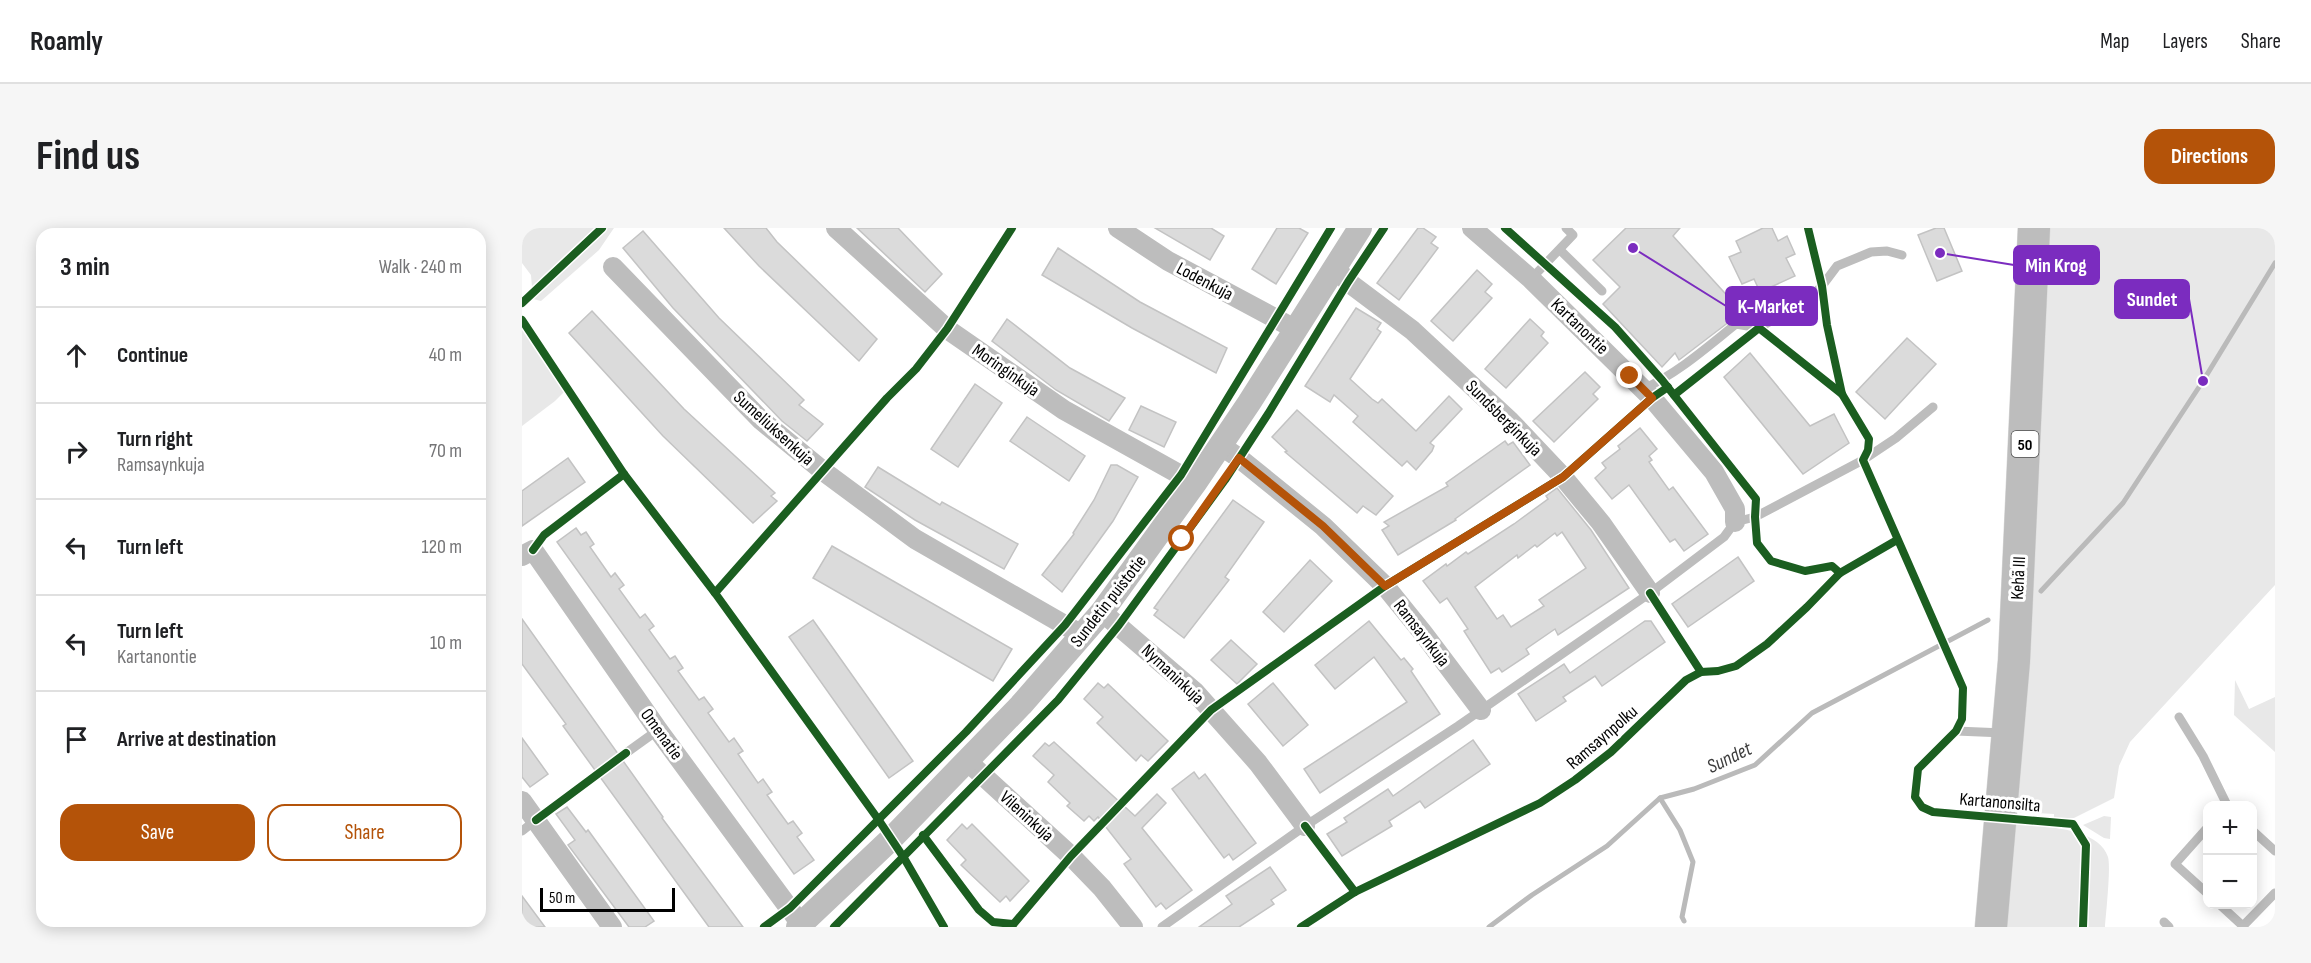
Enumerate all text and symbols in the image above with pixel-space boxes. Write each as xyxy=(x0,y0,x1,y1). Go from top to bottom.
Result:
text: Roamly xyxy=(30,25,103,58)
text: Map xyxy=(2100,29,2129,54)
text: Layers xyxy=(2162,29,2208,54)
text: Share xyxy=(2241,29,2281,54)
button: Directions xyxy=(2144,129,2275,184)
text: Find us xyxy=(36,131,140,182)
callout: Min Krog xyxy=(2014,246,2099,284)
text: 3 min xyxy=(60,252,110,283)
text: Min Krog xyxy=(2025,254,2087,278)
text: Walk · 240 m xyxy=(379,255,462,279)
street label: Lodenkuja xyxy=(1173,258,1237,305)
callout: Sundet xyxy=(2115,280,2189,318)
callout: K-Market xyxy=(1726,287,1817,325)
text: Sundet xyxy=(2127,288,2178,312)
street label: Kartanontie xyxy=(1547,294,1613,359)
text: K-Market xyxy=(1738,295,1805,319)
icon: ahead xyxy=(60,339,93,372)
street label: Moringinkuja xyxy=(968,340,1043,401)
text: Continue xyxy=(117,342,188,369)
text: 40 m xyxy=(429,343,462,367)
route end xyxy=(1616,362,1642,388)
street label: Sundsberginkuja xyxy=(1461,376,1546,461)
street label: Sumeliuksenkuja xyxy=(729,387,818,470)
text: Turn right xyxy=(117,426,193,453)
road number: 50 xyxy=(2012,431,2038,457)
icon: right xyxy=(60,435,93,468)
text: 70 m xyxy=(429,439,462,463)
text: Ramsaynkuja xyxy=(117,453,205,477)
route start xyxy=(1168,525,1194,551)
icon: left xyxy=(60,531,93,564)
text: Turn left xyxy=(117,534,183,561)
text: 120 m xyxy=(422,535,462,559)
street label: Sundetin puistotie xyxy=(1066,551,1151,651)
street label: Kehä III xyxy=(2007,556,2030,600)
street label: Ramsaynkuja xyxy=(1389,596,1454,671)
text: Turn left xyxy=(117,618,183,645)
icon: left xyxy=(60,627,93,660)
text: 10 m xyxy=(430,631,462,655)
street label: Nymaninkuja xyxy=(1137,640,1208,709)
text: Kartanontie xyxy=(117,645,197,669)
street label: Ramsaynpolku xyxy=(1563,701,1642,774)
street label: Omenatie xyxy=(636,705,687,764)
icon: arrive xyxy=(60,723,93,756)
text: Arrive at destination xyxy=(117,726,276,753)
water label: Sundet xyxy=(1703,736,1757,779)
street label: Vileninkuja xyxy=(995,787,1058,846)
street label: Kartanonsilta xyxy=(1959,789,2041,816)
map controls xyxy=(2203,801,2257,909)
button: + xyxy=(2203,801,2257,855)
button: Save xyxy=(60,804,255,861)
button: Share xyxy=(267,804,462,861)
button: − xyxy=(2203,855,2257,909)
scale bar xyxy=(540,885,675,912)
text: 50 m xyxy=(549,889,575,908)

